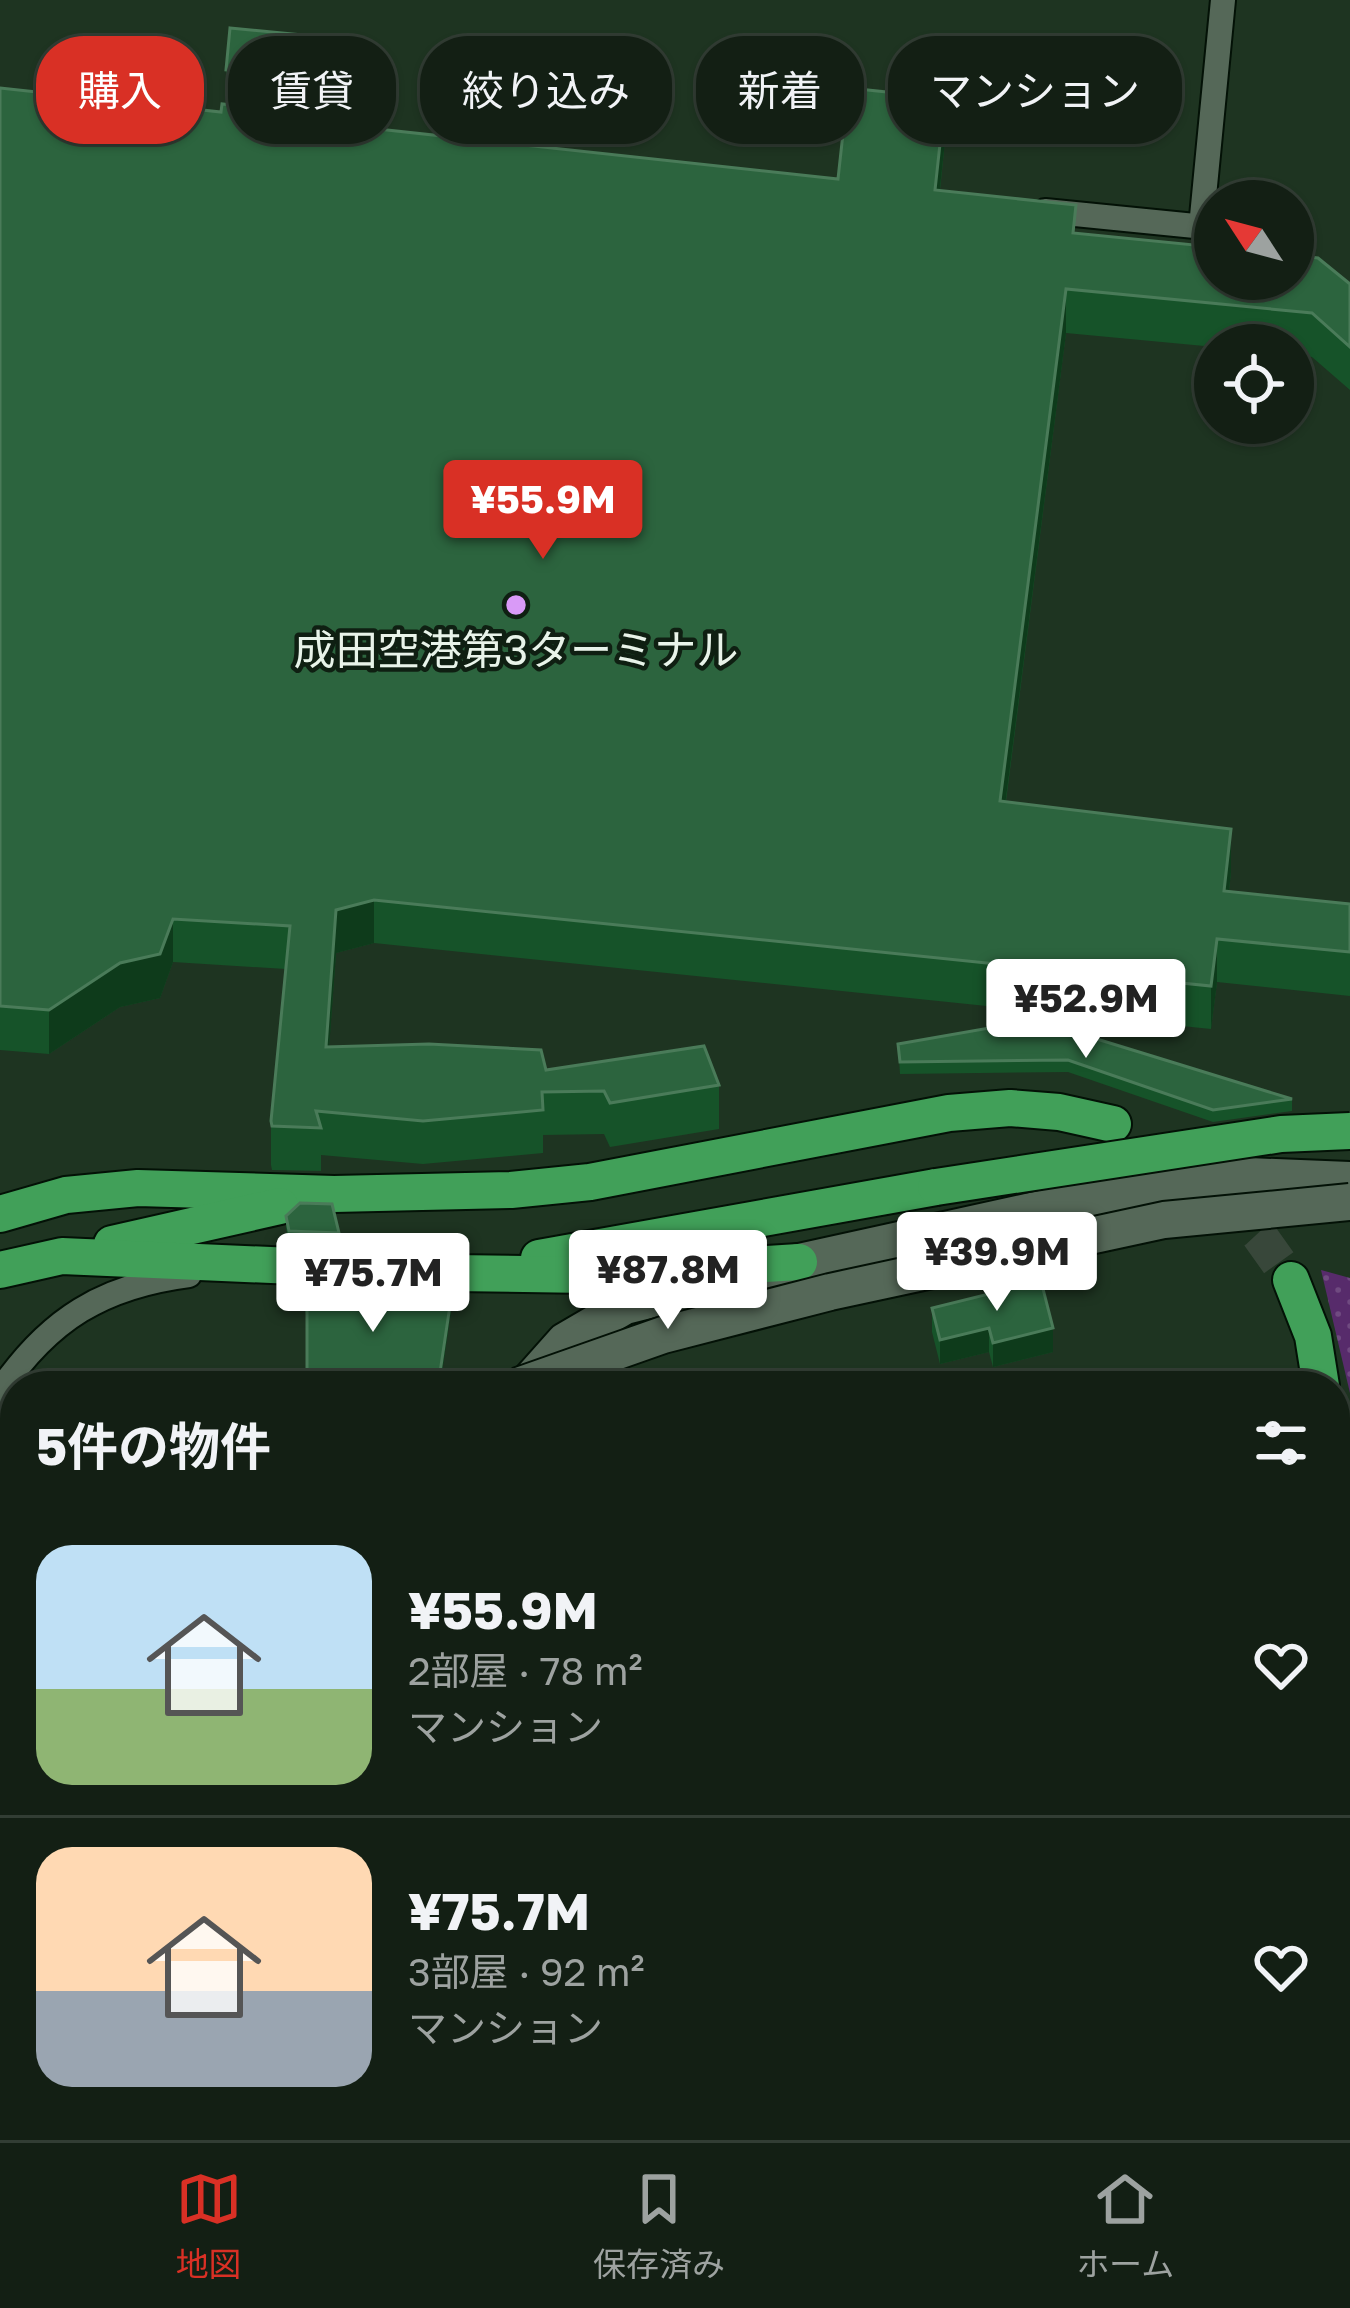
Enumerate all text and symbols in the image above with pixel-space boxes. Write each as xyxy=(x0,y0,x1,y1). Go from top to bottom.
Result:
chip: 購入 xyxy=(36,36,204,144)
chip: 賃貸 xyxy=(228,36,396,144)
chip: 絞り込み xyxy=(420,36,672,144)
chip: 新着 xyxy=(696,36,864,144)
chip: マンション xyxy=(888,36,1182,144)
north arrow xyxy=(1194,180,1314,300)
map controls xyxy=(1194,180,1314,444)
button: locate xyxy=(1194,324,1314,444)
pin: ¥55.9M xyxy=(445,460,641,562)
text: ¥55.9M xyxy=(470,475,616,522)
marker: 成田空港第3ターミナル xyxy=(503,592,529,618)
place label: 成田空港第3ターミナル xyxy=(294,624,738,674)
pin: ¥52.9M xyxy=(988,959,1184,1061)
text: ¥52.9M xyxy=(1013,974,1159,1021)
pin: ¥39.9M xyxy=(899,1212,1095,1314)
text: ¥39.9M xyxy=(924,1227,1070,1274)
pin: ¥87.8M xyxy=(570,1230,766,1332)
pin: ¥75.7M xyxy=(275,1233,471,1335)
text: ¥87.8M xyxy=(596,1245,740,1292)
text: ¥75.7M xyxy=(303,1248,443,1295)
icon: filters xyxy=(1248,1410,1314,1476)
text: 5件の物件 xyxy=(36,1415,271,1476)
text: ¥55.9M xyxy=(408,1579,598,1640)
icon: home xyxy=(132,1593,276,1737)
icon: heart xyxy=(1248,1632,1314,1698)
text: 2部屋 · 78 m² xyxy=(408,1647,643,1694)
text: マンション xyxy=(408,1703,603,1750)
text: ¥75.7M xyxy=(408,1880,590,1941)
icon: home xyxy=(132,1895,276,2039)
icon: heart xyxy=(1248,1934,1314,2000)
text: 3部屋 · 92 m² xyxy=(408,1948,645,1995)
text: マンション xyxy=(408,2004,603,2051)
tab: 地図 xyxy=(176,2166,242,2286)
tab: 保存済み xyxy=(593,2166,725,2286)
tab: ホーム xyxy=(1076,2166,1174,2286)

